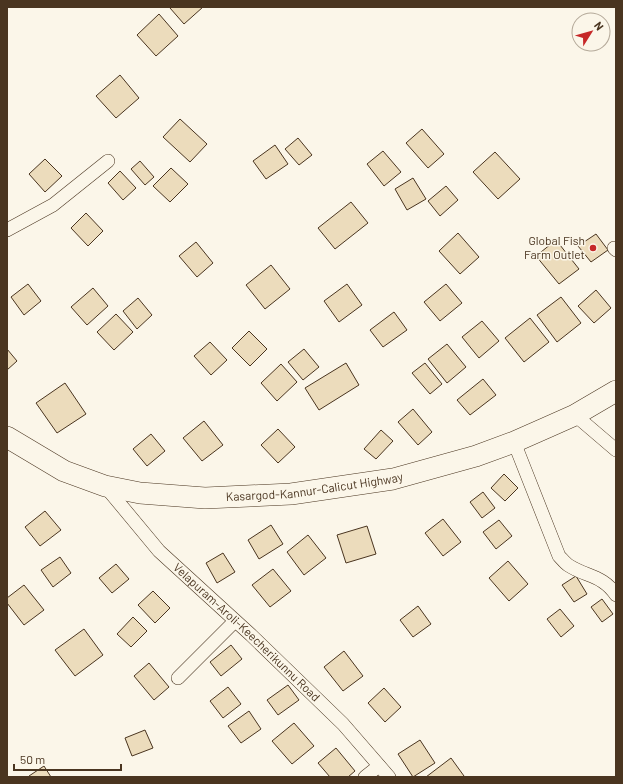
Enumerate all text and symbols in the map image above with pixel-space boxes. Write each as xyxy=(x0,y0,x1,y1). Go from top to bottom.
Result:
north arrow xyxy=(571,12,611,52)
text: N xyxy=(592,19,607,33)
place label: Global Fish Farm Outlet xyxy=(524,233,585,261)
marker: Global Fish Farm Outlet xyxy=(588,243,598,253)
street label: Kasargod-Kannur-Calicut Highway xyxy=(226,468,405,503)
street label: Velapuram-Aroli-Keecherikunnu Road xyxy=(171,560,323,704)
scale bar xyxy=(14,746,121,772)
text: 50 m xyxy=(20,752,45,766)

